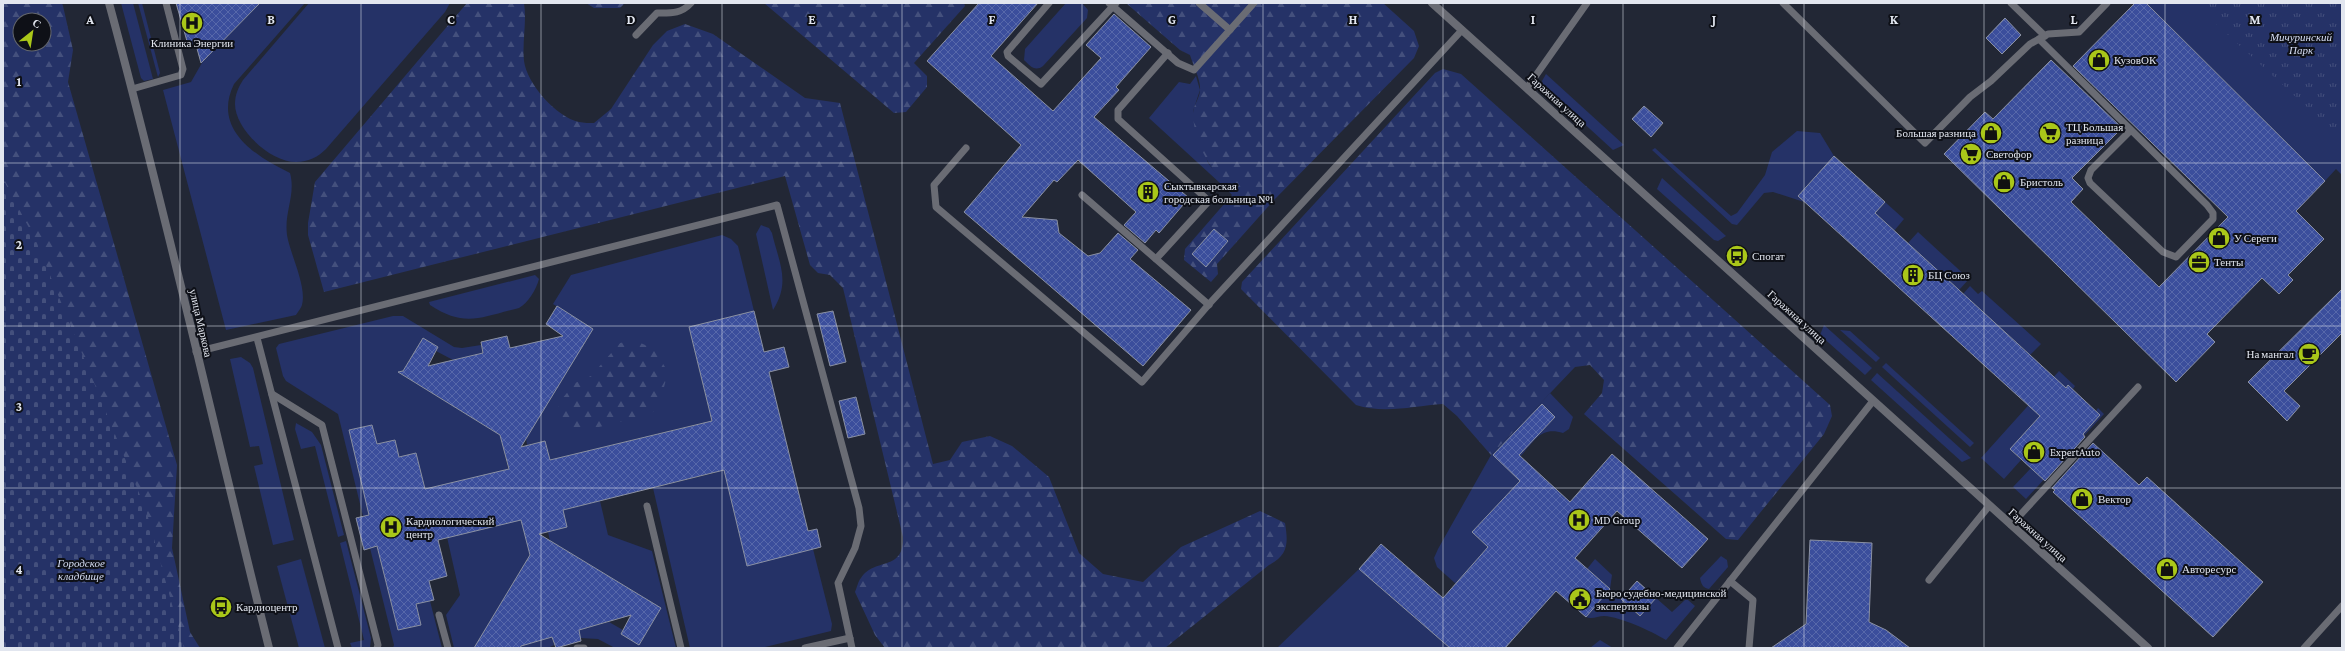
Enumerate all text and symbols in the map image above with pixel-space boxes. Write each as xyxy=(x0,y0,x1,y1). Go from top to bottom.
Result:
hospital icon: Клиника Энергии xyxy=(179,10,205,36)
north arrow xyxy=(12,12,52,52)
text: A xyxy=(85,12,94,27)
text: B xyxy=(267,12,275,27)
text: C xyxy=(447,12,455,27)
text: D xyxy=(627,12,636,27)
text: E xyxy=(808,12,816,27)
text: F xyxy=(989,12,996,27)
text: G xyxy=(1168,12,1176,27)
text: H xyxy=(1349,12,1358,27)
text: I xyxy=(1531,12,1535,27)
text: J xyxy=(1710,12,1716,27)
text: K xyxy=(1890,12,1899,27)
text: L xyxy=(2071,12,2078,27)
text: M xyxy=(2249,12,2261,27)
text: С xyxy=(31,16,43,31)
park label: Мичуринский Парк xyxy=(2269,31,2333,56)
place label: Клиника Энергии xyxy=(151,37,233,49)
shop icon: КузовОК xyxy=(2086,47,2112,73)
place label: КузовОК xyxy=(2114,54,2157,66)
street label: Гаражная улица xyxy=(1525,71,1589,129)
text: 1 xyxy=(17,74,22,89)
shop icon: Большая разница xyxy=(1978,120,2004,146)
supermarket icon: ТЦ Большая разница xyxy=(2037,120,2063,146)
place label: ТЦ Большая разница xyxy=(2066,121,2123,146)
place label: Большая разница xyxy=(1896,127,1976,139)
supermarket icon: Светофор xyxy=(1958,141,1984,167)
place label: Светофор xyxy=(1986,148,2032,160)
shop icon: Бристоль xyxy=(1991,169,2017,195)
place label: Бристоль xyxy=(2020,176,2063,188)
building icon: Сыктывкарская городская больница №1 xyxy=(1135,179,1161,205)
place label: Сыктывкарская городская больница №1 xyxy=(1164,180,1274,205)
shop icon: У Сереги xyxy=(2206,225,2232,251)
place label: У Сереги xyxy=(2234,232,2277,244)
text: 2 xyxy=(16,237,23,252)
bus stop icon: Спогат xyxy=(1724,243,1750,269)
office icon: Тенты xyxy=(2186,249,2212,275)
place label: Спогат xyxy=(1752,250,1785,262)
place label: Тенты xyxy=(2214,256,2244,268)
building icon: БЦ Союз xyxy=(1900,262,1926,288)
place label: БЦ Союз xyxy=(1928,269,1970,281)
street label: улица Маркова xyxy=(187,288,215,358)
street label: Гаражная улица xyxy=(1765,288,1829,346)
cafe icon: На мангал xyxy=(2296,341,2322,367)
place label: На мангал xyxy=(2246,348,2295,360)
text: 3 xyxy=(16,399,22,414)
shop icon: ExpertAuto xyxy=(2021,439,2047,465)
place label: ExpertAuto xyxy=(2050,446,2101,459)
shop icon: Вектор xyxy=(2069,486,2095,512)
place label: Вектор xyxy=(2098,493,2132,505)
street label: Гаражная улица xyxy=(2006,506,2070,564)
hospital icon: MD Group xyxy=(1566,507,1592,533)
hospital icon: Кардиологический центр xyxy=(378,514,404,540)
place label: MD Group xyxy=(1594,514,1640,527)
place label: Кардиологический центр xyxy=(406,515,494,540)
shop icon: Авторесурс xyxy=(2154,556,2180,582)
park label: Городское кладбище xyxy=(56,557,105,582)
text: 4 xyxy=(15,562,23,577)
place label: Авторесурс xyxy=(2182,563,2236,575)
public building icon: Бюро судебно-медицинской экспертизы xyxy=(1567,586,1593,612)
place label: Бюро судебно-медицинской экспертизы xyxy=(1596,587,1727,612)
bus stop icon: Кардиоцентр xyxy=(208,594,234,620)
place label: Кардиоцентр xyxy=(236,601,298,613)

